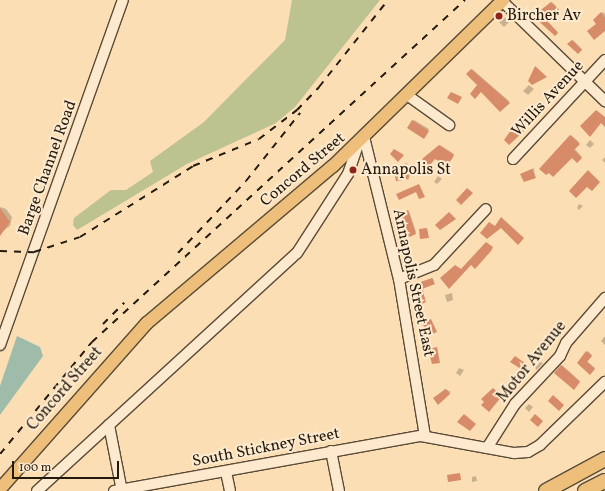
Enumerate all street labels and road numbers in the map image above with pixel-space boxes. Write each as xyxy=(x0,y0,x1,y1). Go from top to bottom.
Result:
street label: Willis Avenue xyxy=(508,57,588,141)
street label: Barge Channel Road xyxy=(15,98,81,238)
street label: Concord Street xyxy=(257,129,349,211)
street label: Annapolis Street East xyxy=(388,207,438,359)
street label: Motor Avenue xyxy=(493,317,571,407)
street label: Concord Street xyxy=(23,343,107,435)
street label: South Stickney Street xyxy=(190,424,342,472)

